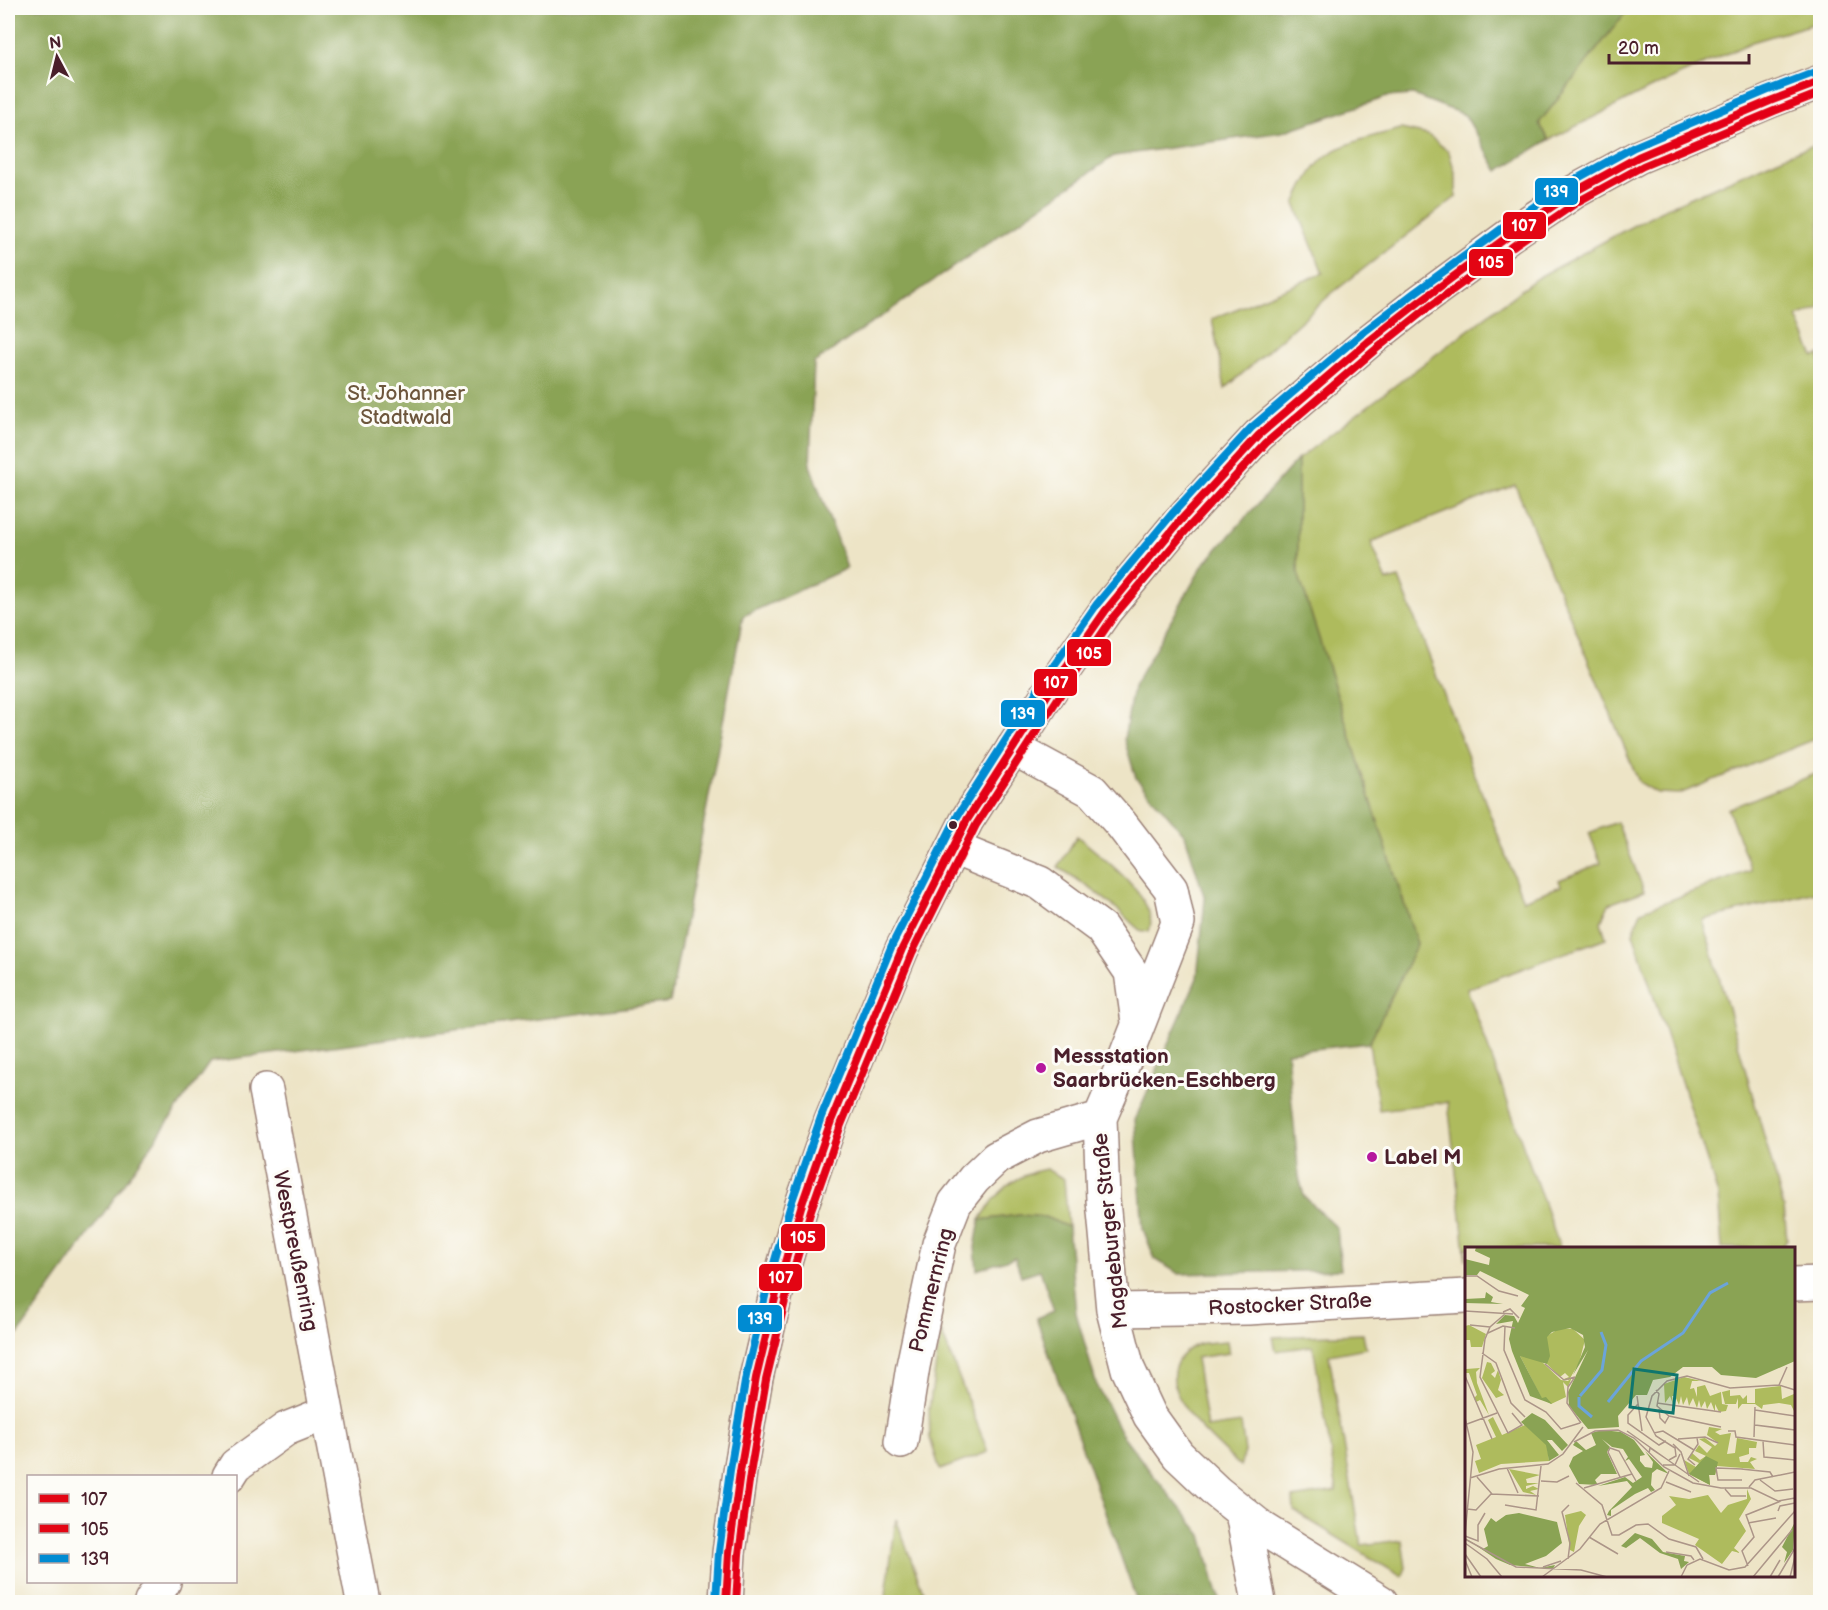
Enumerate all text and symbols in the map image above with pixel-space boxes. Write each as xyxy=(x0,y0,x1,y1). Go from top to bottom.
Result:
north arrow xyxy=(27,27,87,87)
scale bar xyxy=(1609,27,1748,65)
text: N xyxy=(48,33,62,54)
text: 20 m xyxy=(1618,38,1659,59)
line badge: 139 xyxy=(1534,177,1579,206)
text: 139 xyxy=(1543,183,1569,202)
line badge: 107 xyxy=(1502,211,1547,240)
text: 107 xyxy=(1511,217,1537,236)
line badge: 105 xyxy=(1468,248,1514,277)
text: 105 xyxy=(1478,254,1504,273)
park label: St. Johanner Stadtwald xyxy=(347,381,465,430)
line badge: 105 xyxy=(1066,638,1112,667)
text: 105 xyxy=(1076,645,1102,664)
line badge: 107 xyxy=(1033,668,1078,697)
text: 107 xyxy=(1043,674,1069,693)
line badge: 139 xyxy=(1000,699,1046,728)
text: 139 xyxy=(1010,705,1036,724)
unlabelled marker xyxy=(947,819,959,831)
place label: Messstation Saarbrücken-Eschberg xyxy=(1053,1044,1276,1093)
marker: Messstation Saarbrücken-Eschberg xyxy=(1034,1061,1048,1075)
street label: Magdeburger Straße xyxy=(1088,1132,1133,1330)
place label: Label M xyxy=(1384,1145,1461,1170)
marker: Label M xyxy=(1365,1150,1379,1164)
street label: Westpreußenring xyxy=(268,1169,323,1334)
line badge: 105 xyxy=(780,1223,826,1252)
street label: Pommernring xyxy=(904,1225,959,1355)
text: 105 xyxy=(790,1229,816,1248)
inset map xyxy=(1465,1247,1795,1577)
line badge: 107 xyxy=(758,1263,803,1292)
text: 107 xyxy=(768,1269,794,1288)
street label: Rostocker Straße xyxy=(1208,1288,1372,1321)
line badge: 139 xyxy=(737,1304,783,1333)
text: 139 xyxy=(747,1310,773,1329)
legend xyxy=(27,1475,237,1583)
text: 107 xyxy=(81,1489,108,1510)
text: 105 xyxy=(81,1519,109,1540)
text: 139 xyxy=(81,1549,109,1570)

